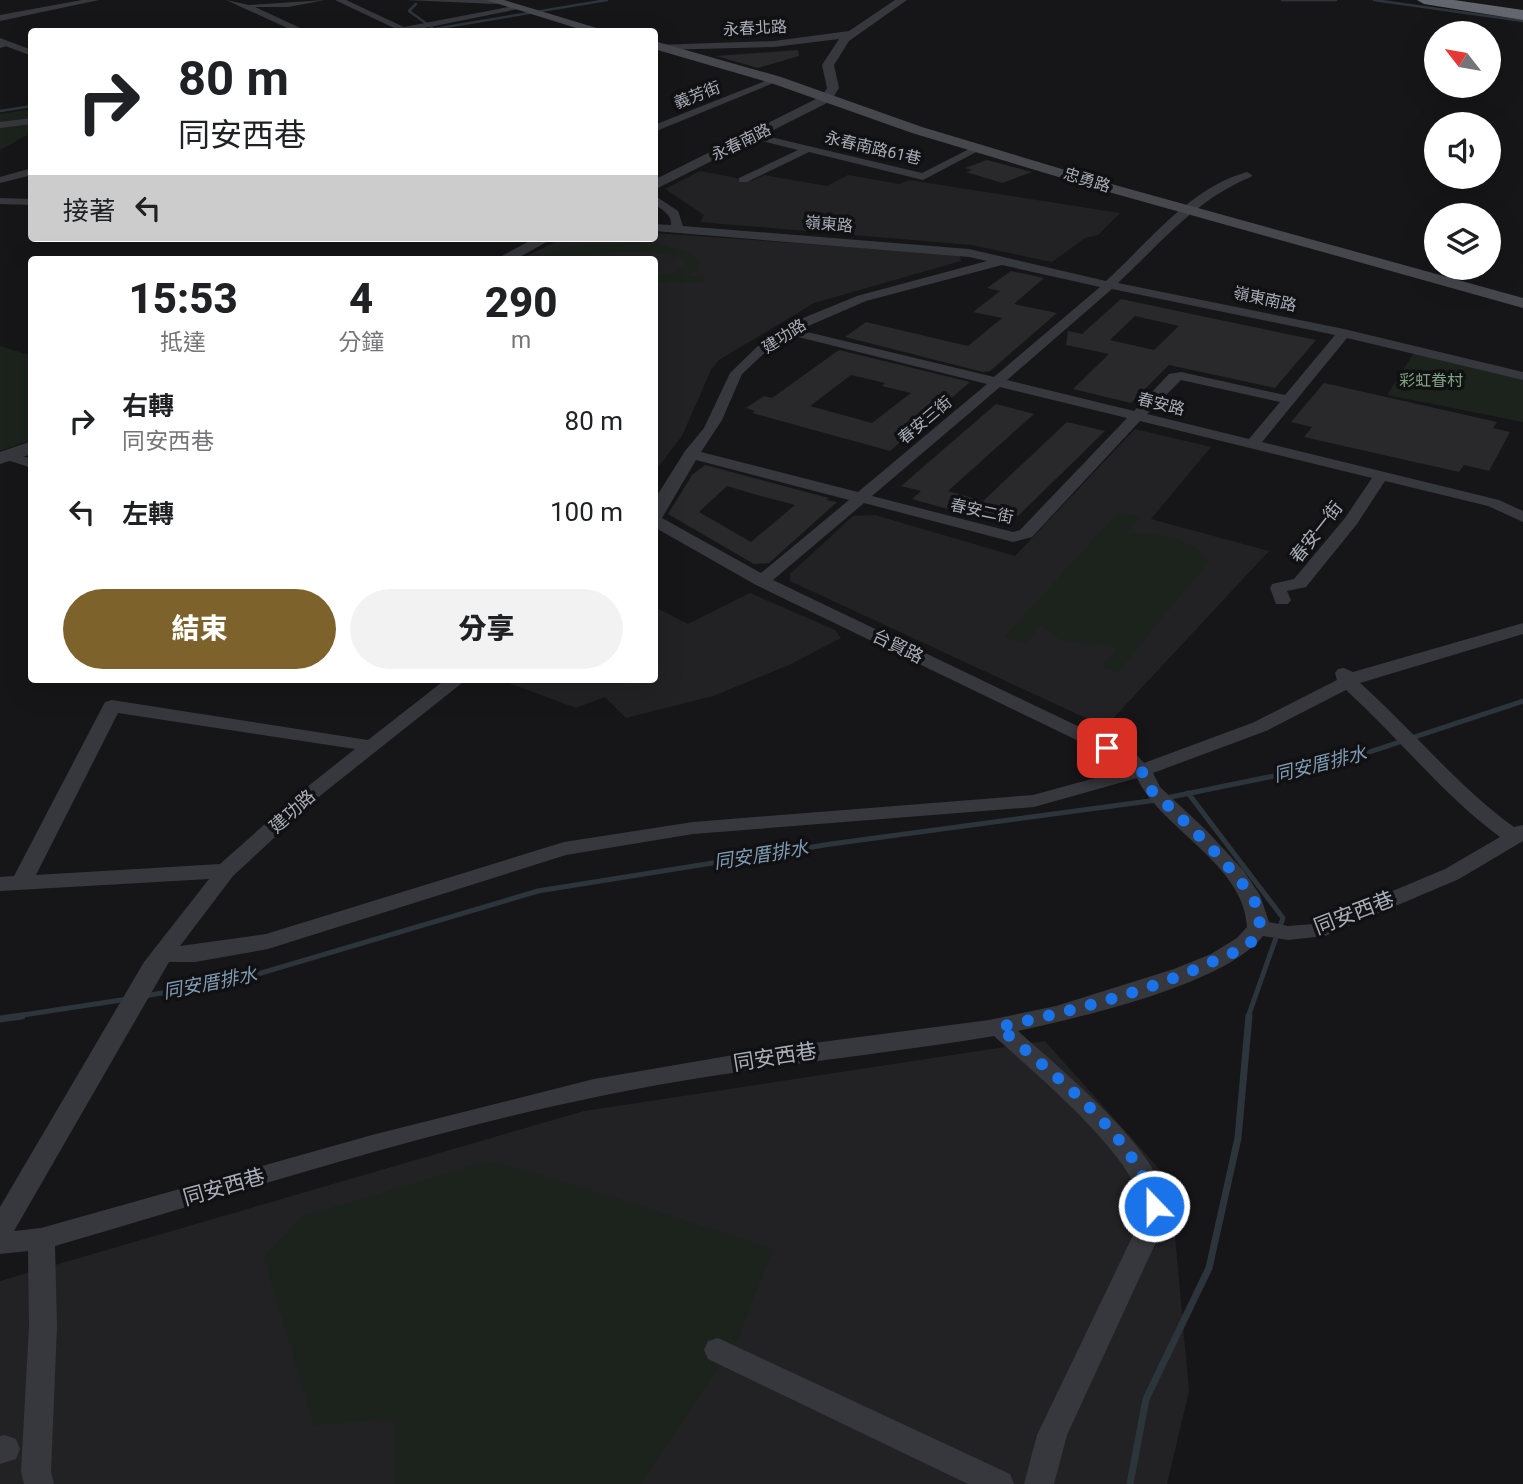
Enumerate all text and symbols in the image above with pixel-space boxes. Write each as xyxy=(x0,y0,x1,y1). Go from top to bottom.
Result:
street label: 永春北路 xyxy=(723,17,787,39)
north arrow xyxy=(1424,21,1502,98)
map controls xyxy=(1424,21,1501,280)
text: 80 m xyxy=(178,50,289,107)
icon: right xyxy=(63,56,154,147)
street label: 義芳街 xyxy=(671,78,723,112)
button: sound xyxy=(1424,112,1501,189)
text: 同安西巷 xyxy=(178,116,306,154)
street label: 永春南路 xyxy=(708,119,774,165)
street label: 永春南路61巷 xyxy=(823,128,923,168)
street label: 忠勇路 xyxy=(1061,164,1113,196)
icon: left xyxy=(129,189,167,227)
text: 接著 xyxy=(63,196,115,226)
button: layers xyxy=(1424,203,1501,280)
street label: 嶺東路 xyxy=(804,212,854,236)
text: 15:53 xyxy=(129,274,238,323)
text: 4 xyxy=(349,274,373,323)
text: 290 xyxy=(485,278,557,327)
street label: 嶺東南路 xyxy=(1232,283,1298,315)
street label: 建功路 xyxy=(759,315,809,357)
text: m xyxy=(511,327,531,354)
text: 抵達 xyxy=(160,329,206,356)
text: 分鐘 xyxy=(338,329,384,356)
park label: 彩虹眷村 xyxy=(1399,371,1463,390)
street label: 春安路 xyxy=(1135,389,1187,419)
text: 右轉 xyxy=(122,391,174,421)
street label: 春安三街 xyxy=(894,392,956,448)
icon: right xyxy=(63,402,101,440)
text: 80 m xyxy=(565,406,623,436)
text: 同安西巷 xyxy=(122,428,214,455)
icon: left xyxy=(63,493,101,531)
street label: 春安二街 xyxy=(949,495,1015,527)
text: 100 m xyxy=(550,497,623,527)
street label: 春安一街 xyxy=(1286,497,1346,567)
text: 左轉 xyxy=(122,499,174,529)
button: 結束 xyxy=(63,589,336,669)
button: 分享 xyxy=(350,589,623,669)
street label: 台貿路 xyxy=(869,625,927,667)
pin xyxy=(1077,718,1137,778)
icon: arrive xyxy=(1088,729,1126,767)
water label: 同安厝排水 xyxy=(1271,741,1370,787)
street label: 建功路 xyxy=(265,785,319,837)
water label: 同安厝排水 xyxy=(712,836,811,874)
street label: 同安西巷 xyxy=(1310,887,1398,939)
water label: 同安厝排水 xyxy=(161,962,260,1003)
street label: 同安西巷 xyxy=(732,1039,818,1075)
street label: 同安西巷 xyxy=(180,1164,268,1210)
position arrow xyxy=(1117,1169,1191,1243)

